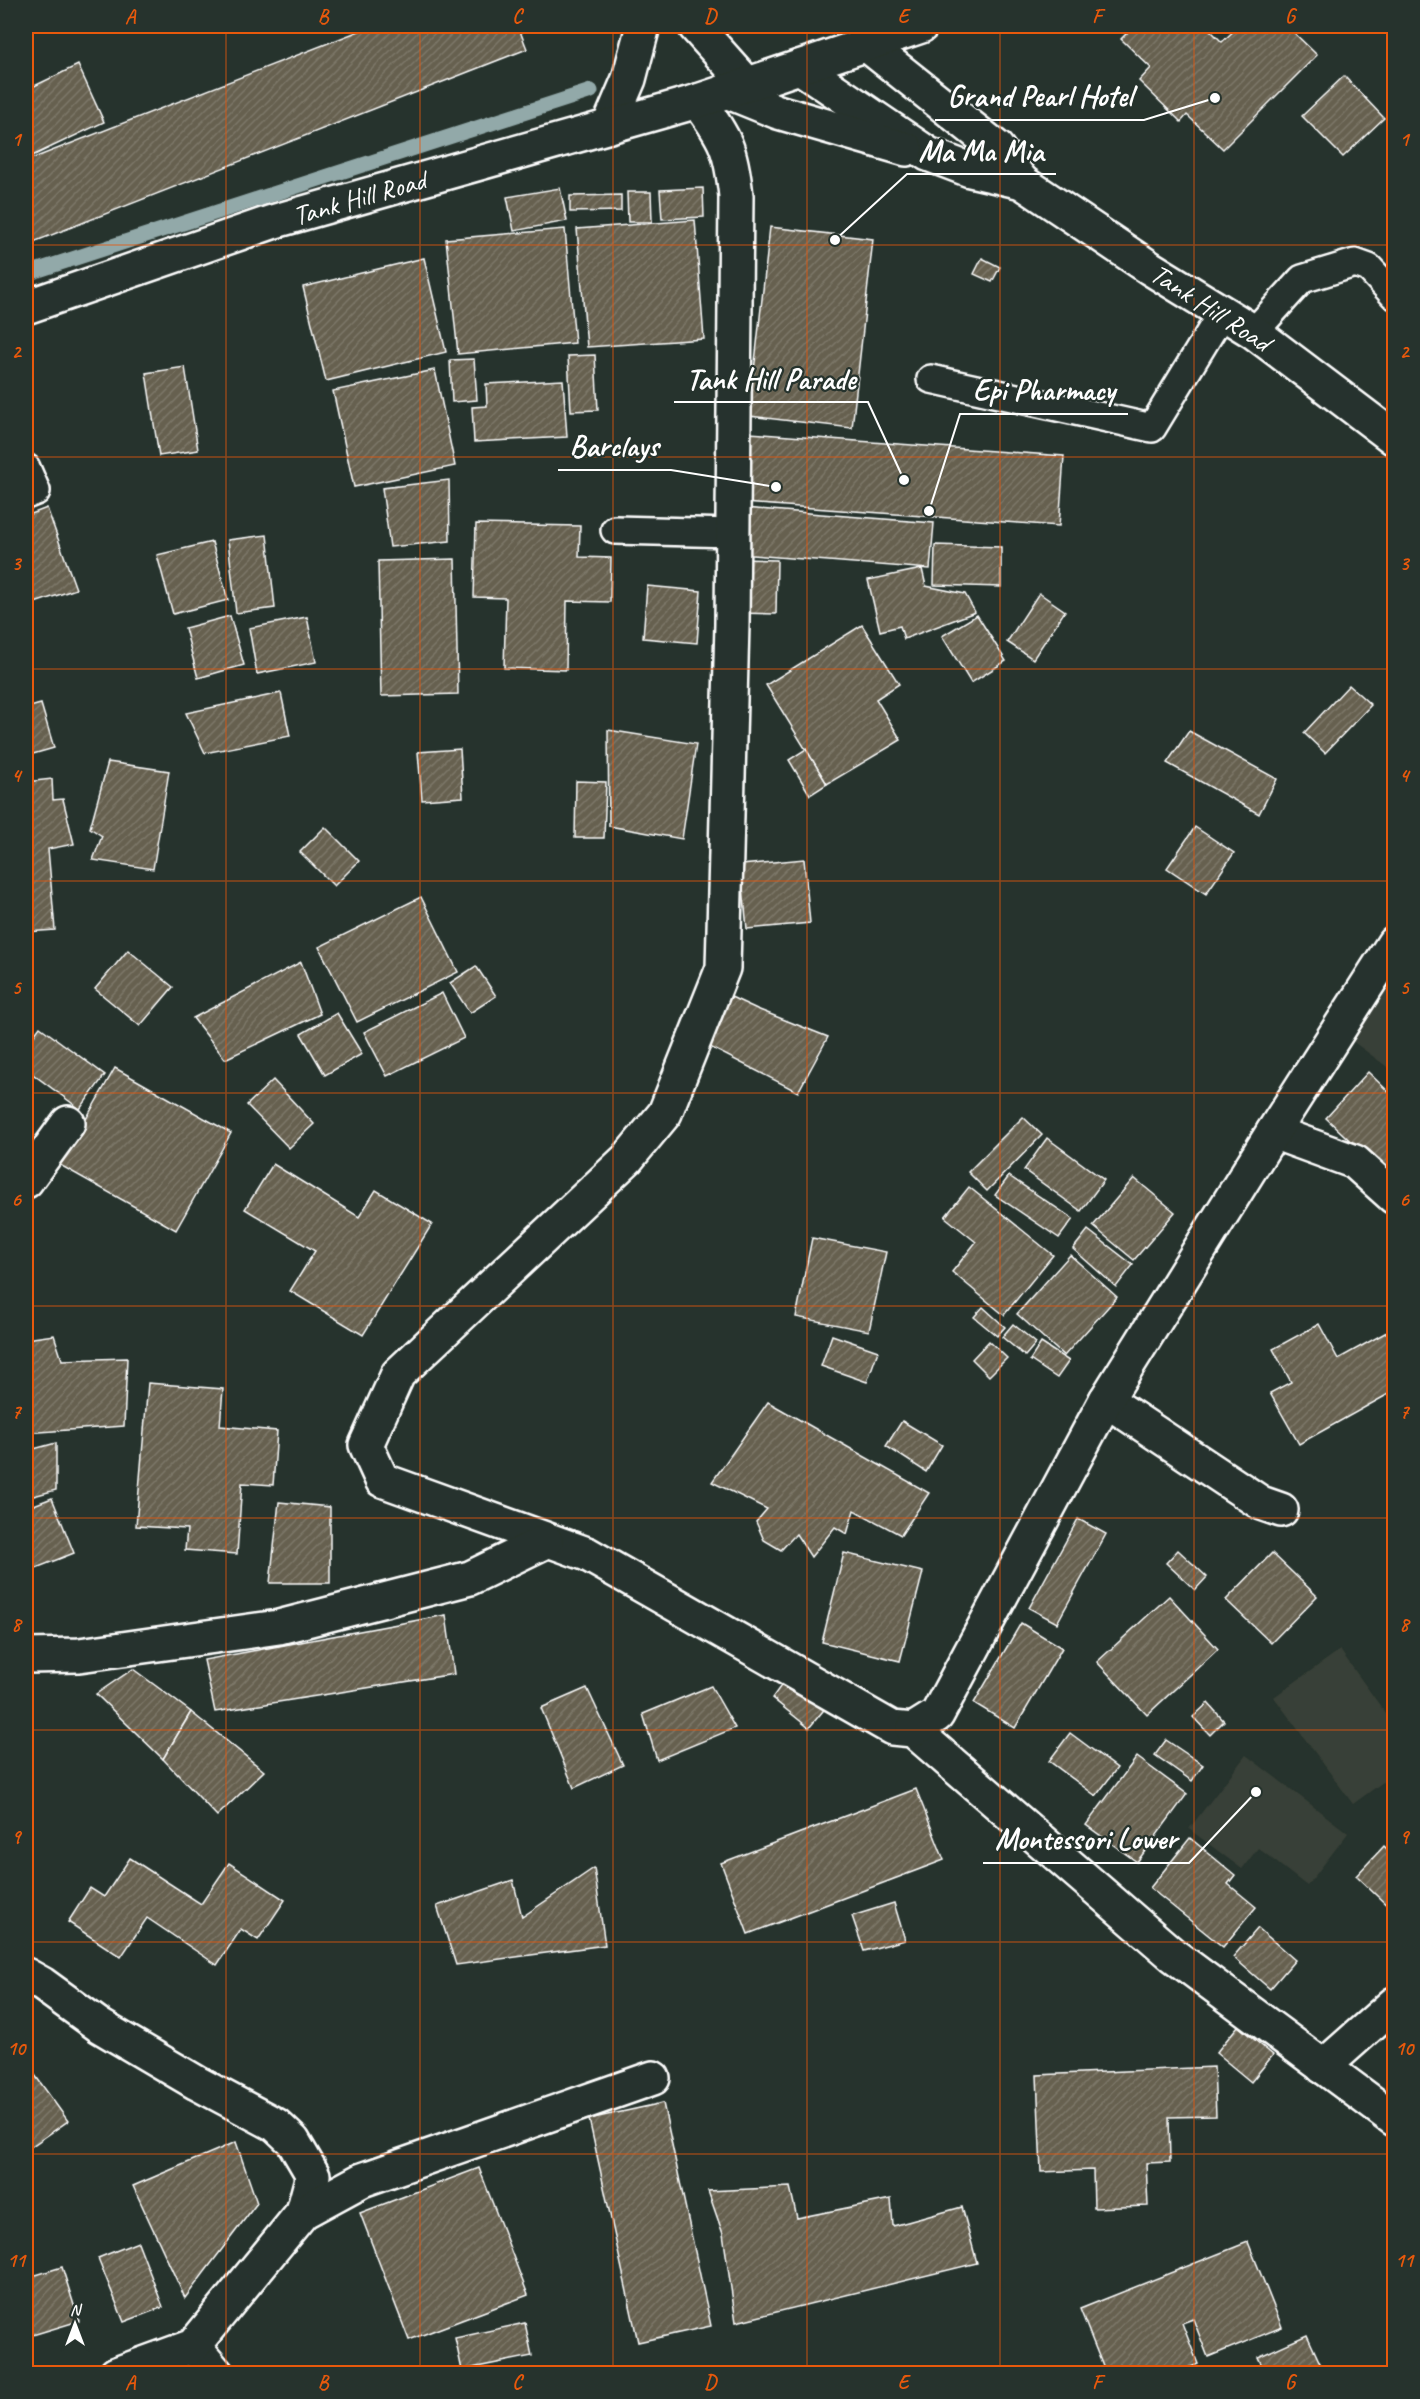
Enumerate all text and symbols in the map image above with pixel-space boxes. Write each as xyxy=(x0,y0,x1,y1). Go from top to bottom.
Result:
text: A xyxy=(125,4,137,29)
text: B xyxy=(318,4,330,29)
text: C xyxy=(512,4,524,29)
text: D xyxy=(704,4,718,29)
text: E xyxy=(898,4,912,29)
text: F xyxy=(1092,4,1106,29)
text: G xyxy=(1285,4,1298,29)
callout: Grand Pearl Hotel xyxy=(935,72,1144,120)
text: Grand Pearl Hotel xyxy=(948,77,1138,115)
callout: Ma Ma Mia xyxy=(907,126,1056,174)
text: 1 xyxy=(12,127,23,152)
text: 1 xyxy=(1400,127,1411,152)
text: Ma Ma Mia xyxy=(918,132,1046,170)
street label: Tank Hill Road xyxy=(289,161,433,233)
street label: Tank Hill Road xyxy=(1144,256,1281,361)
text: 2 xyxy=(12,339,23,364)
text: 2 xyxy=(1400,339,1411,364)
callout: Tank Hill Parade xyxy=(674,354,868,402)
text: Tank Hill Parade xyxy=(686,360,858,398)
callout: Epi Pharmacy xyxy=(960,366,1128,414)
text: Epi Pharmacy xyxy=(973,371,1118,409)
callout: Barclays xyxy=(558,422,671,470)
text: Barclays xyxy=(569,427,662,465)
text: 3 xyxy=(12,551,23,576)
text: 3 xyxy=(1400,551,1411,576)
text: 4 xyxy=(12,763,24,788)
text: 4 xyxy=(1400,763,1412,788)
text: 5 xyxy=(12,975,23,1000)
text: 5 xyxy=(1400,975,1411,1000)
text: 6 xyxy=(11,1187,22,1212)
text: 6 xyxy=(1399,1187,1410,1212)
text: 7 xyxy=(12,1399,23,1424)
text: 7 xyxy=(1400,1399,1411,1424)
text: 8 xyxy=(12,1612,24,1637)
text: 8 xyxy=(1400,1612,1412,1637)
callout: Montessori Lower xyxy=(983,1815,1189,1863)
text: Montessori Lower xyxy=(995,1820,1180,1858)
text: 9 xyxy=(12,1824,23,1849)
text: 9 xyxy=(1400,1824,1411,1849)
text: 10 xyxy=(7,2036,27,2061)
text: 10 xyxy=(1395,2036,1415,2061)
text: 11 xyxy=(7,2248,27,2273)
text: 11 xyxy=(1395,2248,1415,2273)
north arrow xyxy=(45,2294,105,2354)
text: N xyxy=(70,2300,83,2320)
text: A xyxy=(125,2370,137,2395)
text: B xyxy=(318,2370,330,2395)
text: C xyxy=(512,2370,524,2395)
text: D xyxy=(704,2370,718,2395)
text: E xyxy=(898,2370,912,2395)
text: F xyxy=(1092,2370,1106,2395)
text: G xyxy=(1285,2370,1298,2395)

